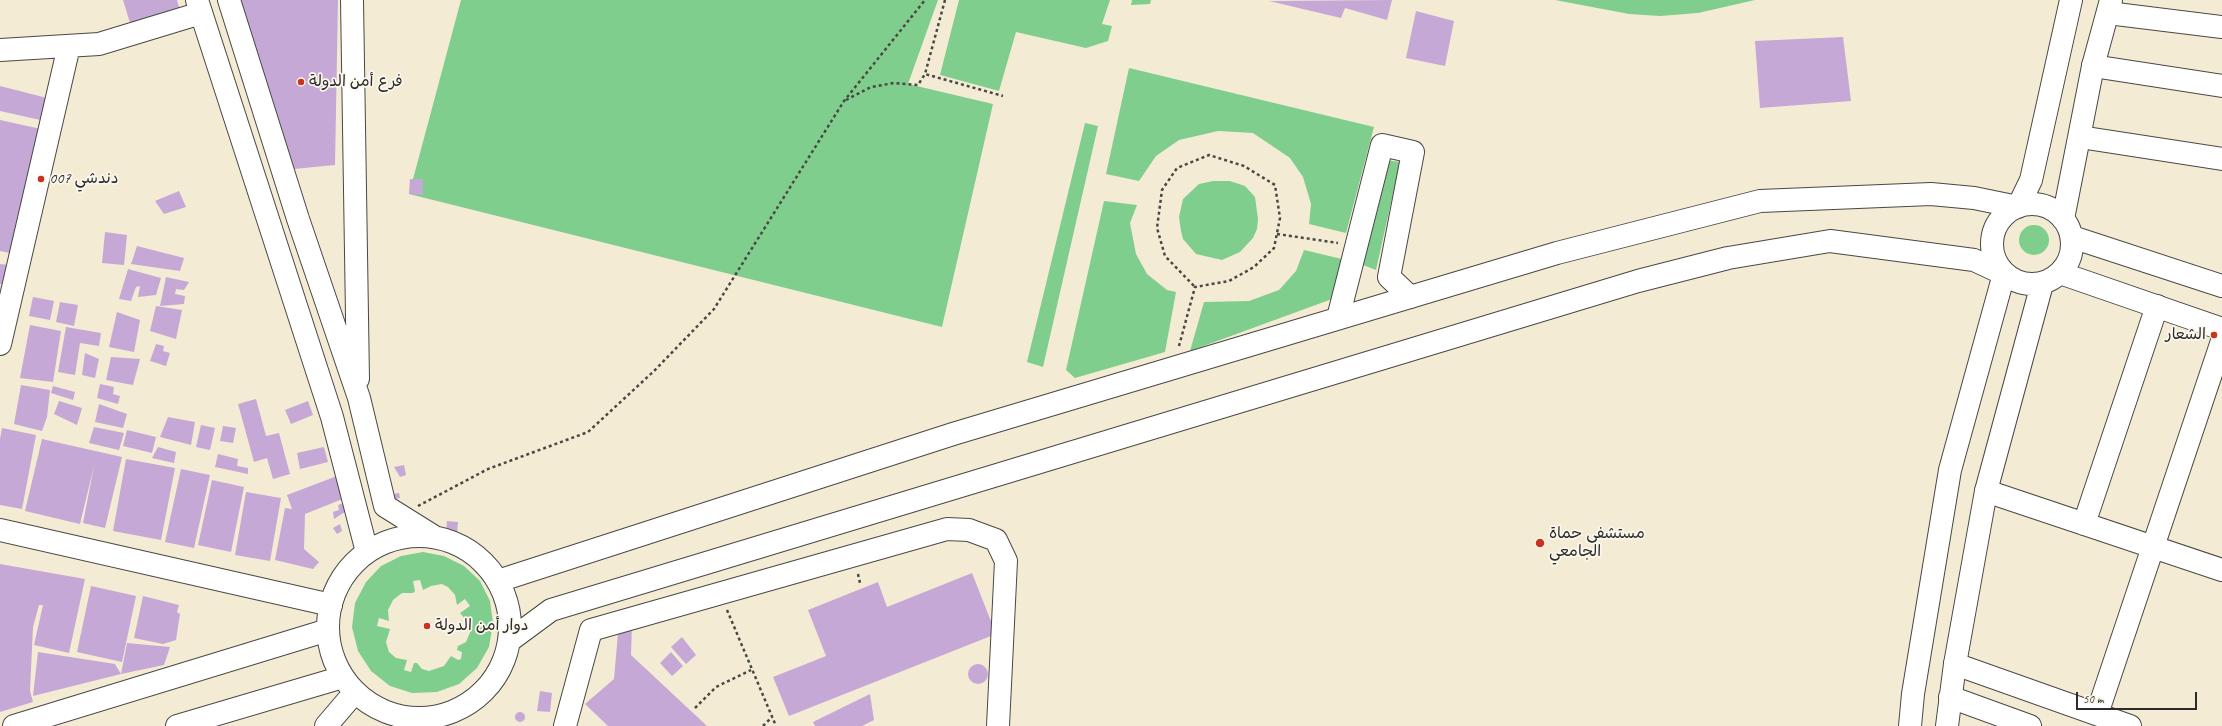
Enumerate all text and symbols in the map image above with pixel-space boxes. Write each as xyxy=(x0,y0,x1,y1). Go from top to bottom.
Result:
place label: فرع أمن الدولة xyxy=(309,72,403,92)
marker: فرع أمن الدولة xyxy=(296,77,306,87)
place label: دندشي 007 xyxy=(49,169,119,189)
marker: دندشي 007 xyxy=(36,174,46,184)
place label: الشعار xyxy=(2166,325,2206,345)
marker: الشعار xyxy=(2209,330,2219,340)
place label: مستشفى حماة الجامعي xyxy=(1549,524,1645,562)
marker: مستشفى حماة الجامعي xyxy=(1534,537,1546,549)
place label: دوار أمن الدولة xyxy=(435,616,529,636)
marker: دوار أمن الدولة xyxy=(422,621,432,631)
scale bar xyxy=(2078,684,2199,710)
text: 50 m xyxy=(2083,691,2103,707)

